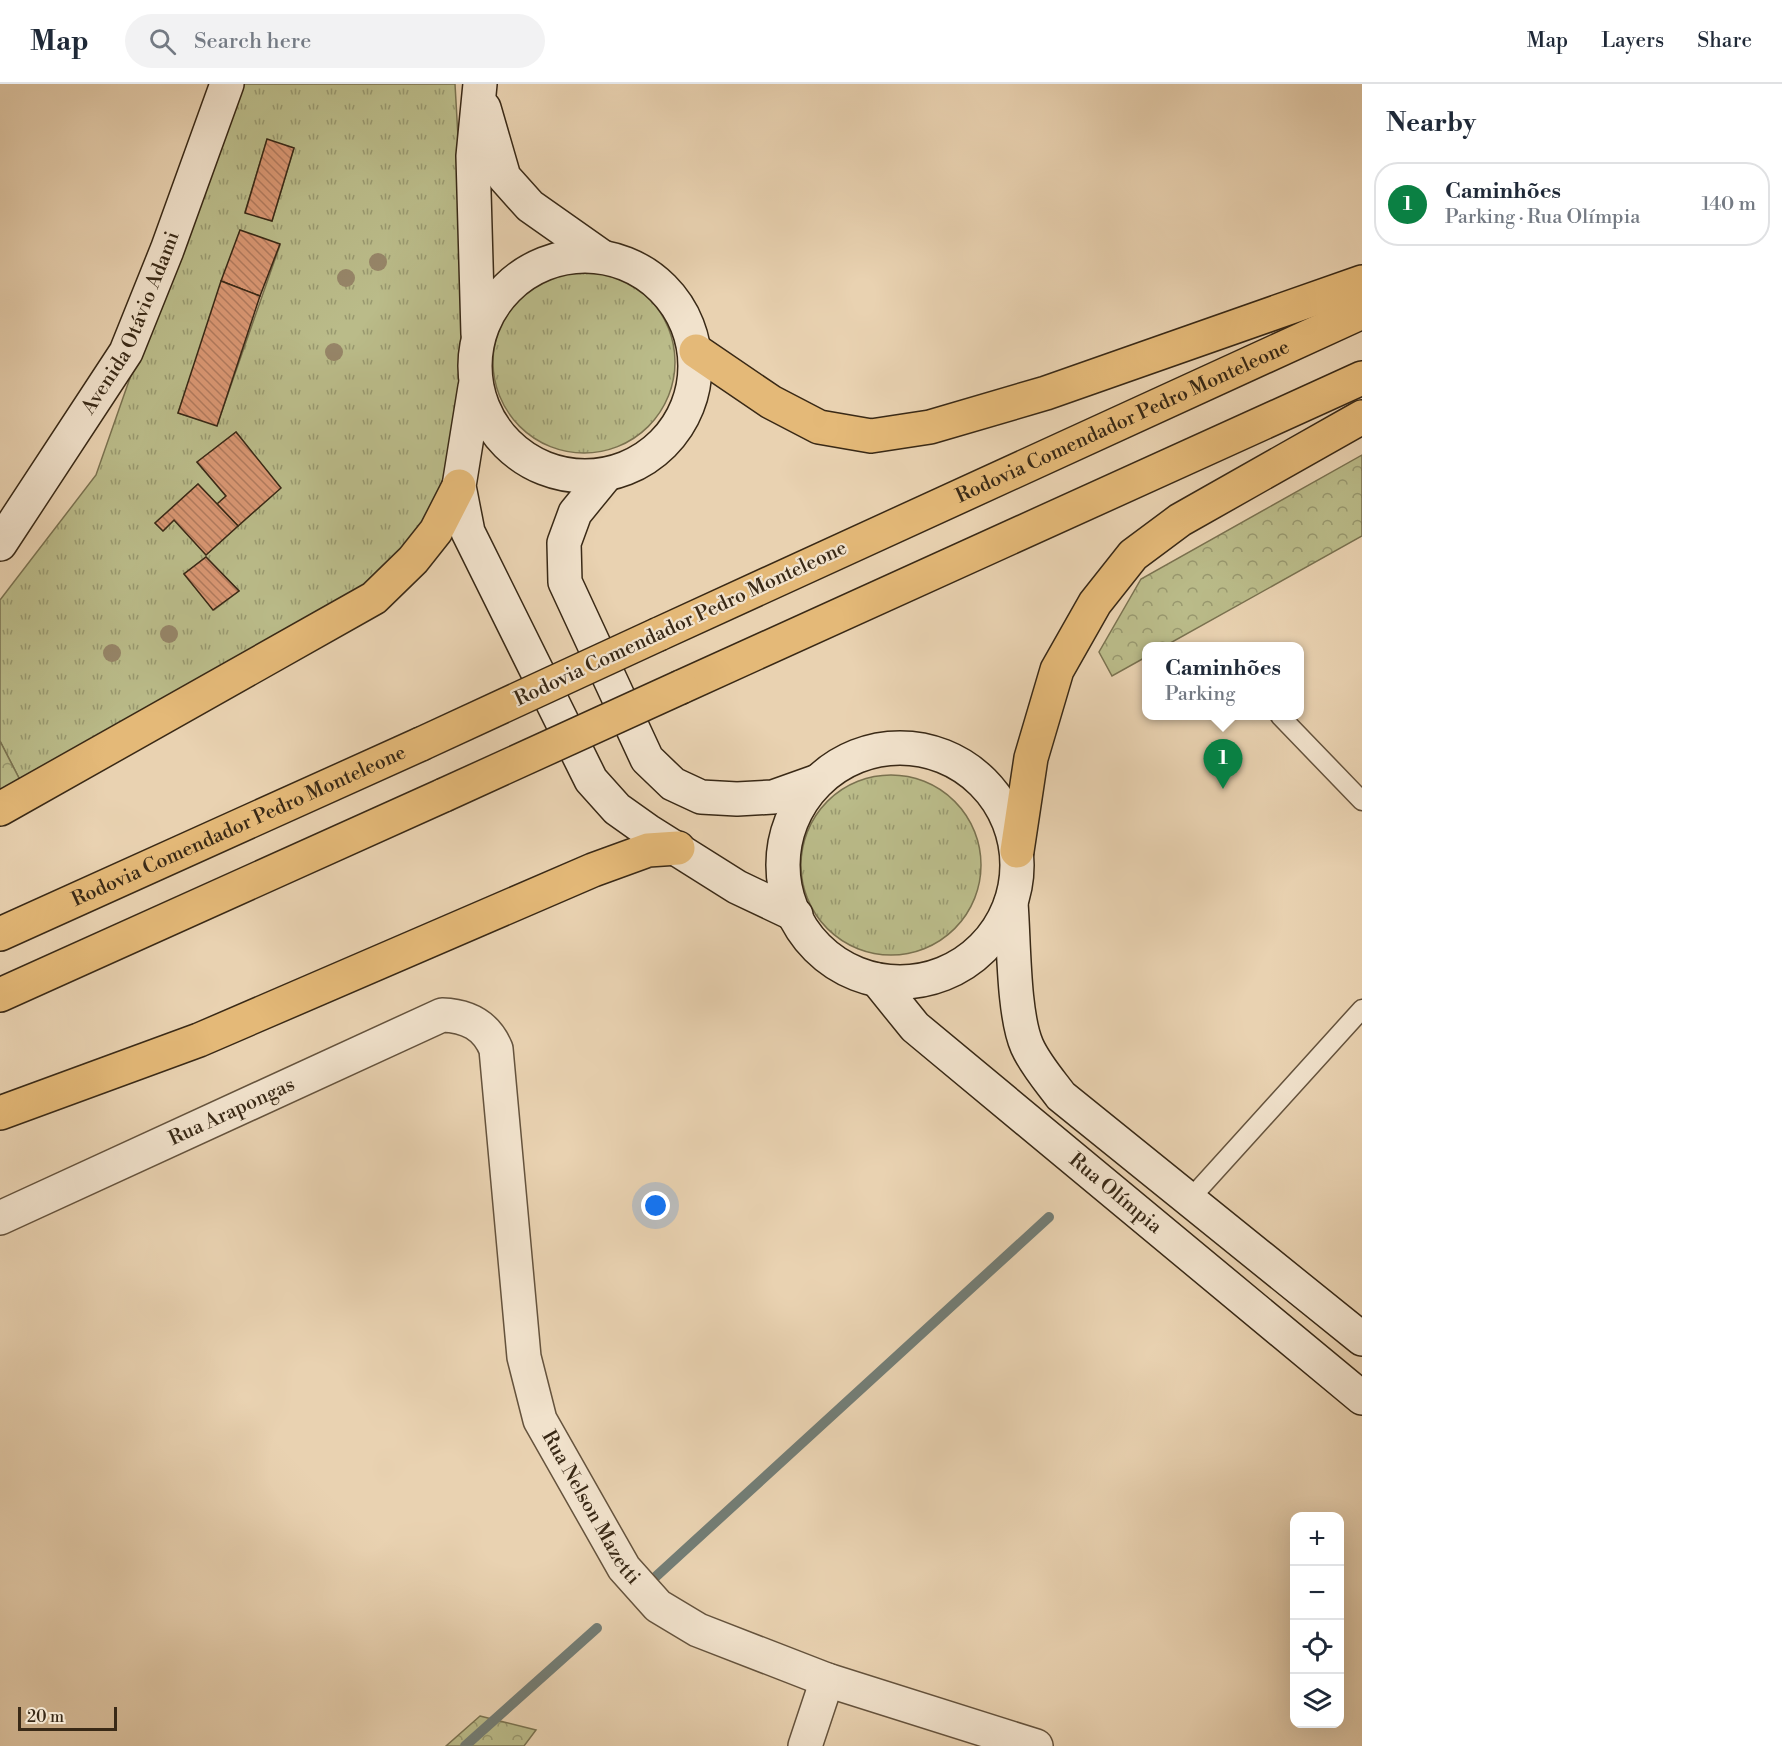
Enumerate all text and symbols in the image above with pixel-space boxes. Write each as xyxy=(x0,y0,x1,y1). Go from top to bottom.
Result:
search box xyxy=(125,14,545,68)
text: Map xyxy=(30,24,89,59)
icon: search xyxy=(146,25,179,58)
text: Search here xyxy=(194,28,311,55)
text: Map xyxy=(1527,28,1568,54)
text: Layers xyxy=(1601,28,1664,54)
text: Share xyxy=(1697,28,1752,54)
text: Nearby xyxy=(1386,107,1476,139)
text: Caminhões xyxy=(1445,178,1561,205)
text: 1 xyxy=(1403,192,1412,217)
text: 140 m xyxy=(1701,192,1756,217)
text: Parking · Rua Olímpia xyxy=(1445,205,1640,230)
street label: Avenida Otávio Adami xyxy=(75,228,185,420)
street label: Rodovia Comendador Pedro Monteleone xyxy=(952,334,1293,509)
street label: Rodovia Comendador Pedro Monteleone xyxy=(511,536,851,712)
popup xyxy=(1142,642,1304,720)
text: Caminhões xyxy=(1165,655,1281,682)
text: Parking xyxy=(1165,682,1236,707)
street label: Rodovia Comendador Pedro Monteleone xyxy=(68,740,410,913)
pin: 1 xyxy=(1204,740,1242,789)
street label: Rua Arapongas xyxy=(165,1072,299,1151)
street label: Rua Olímpia xyxy=(1064,1148,1168,1240)
your location xyxy=(641,1191,670,1220)
street label: Rua Nelson Mazetti xyxy=(536,1426,646,1590)
map controls xyxy=(1290,1512,1344,1728)
button: + xyxy=(1290,1512,1344,1566)
button: − xyxy=(1290,1566,1344,1620)
button: locate xyxy=(1290,1620,1344,1674)
button: layers xyxy=(1290,1674,1344,1728)
scale bar xyxy=(18,1704,117,1732)
text: 20 m xyxy=(27,1707,64,1727)

